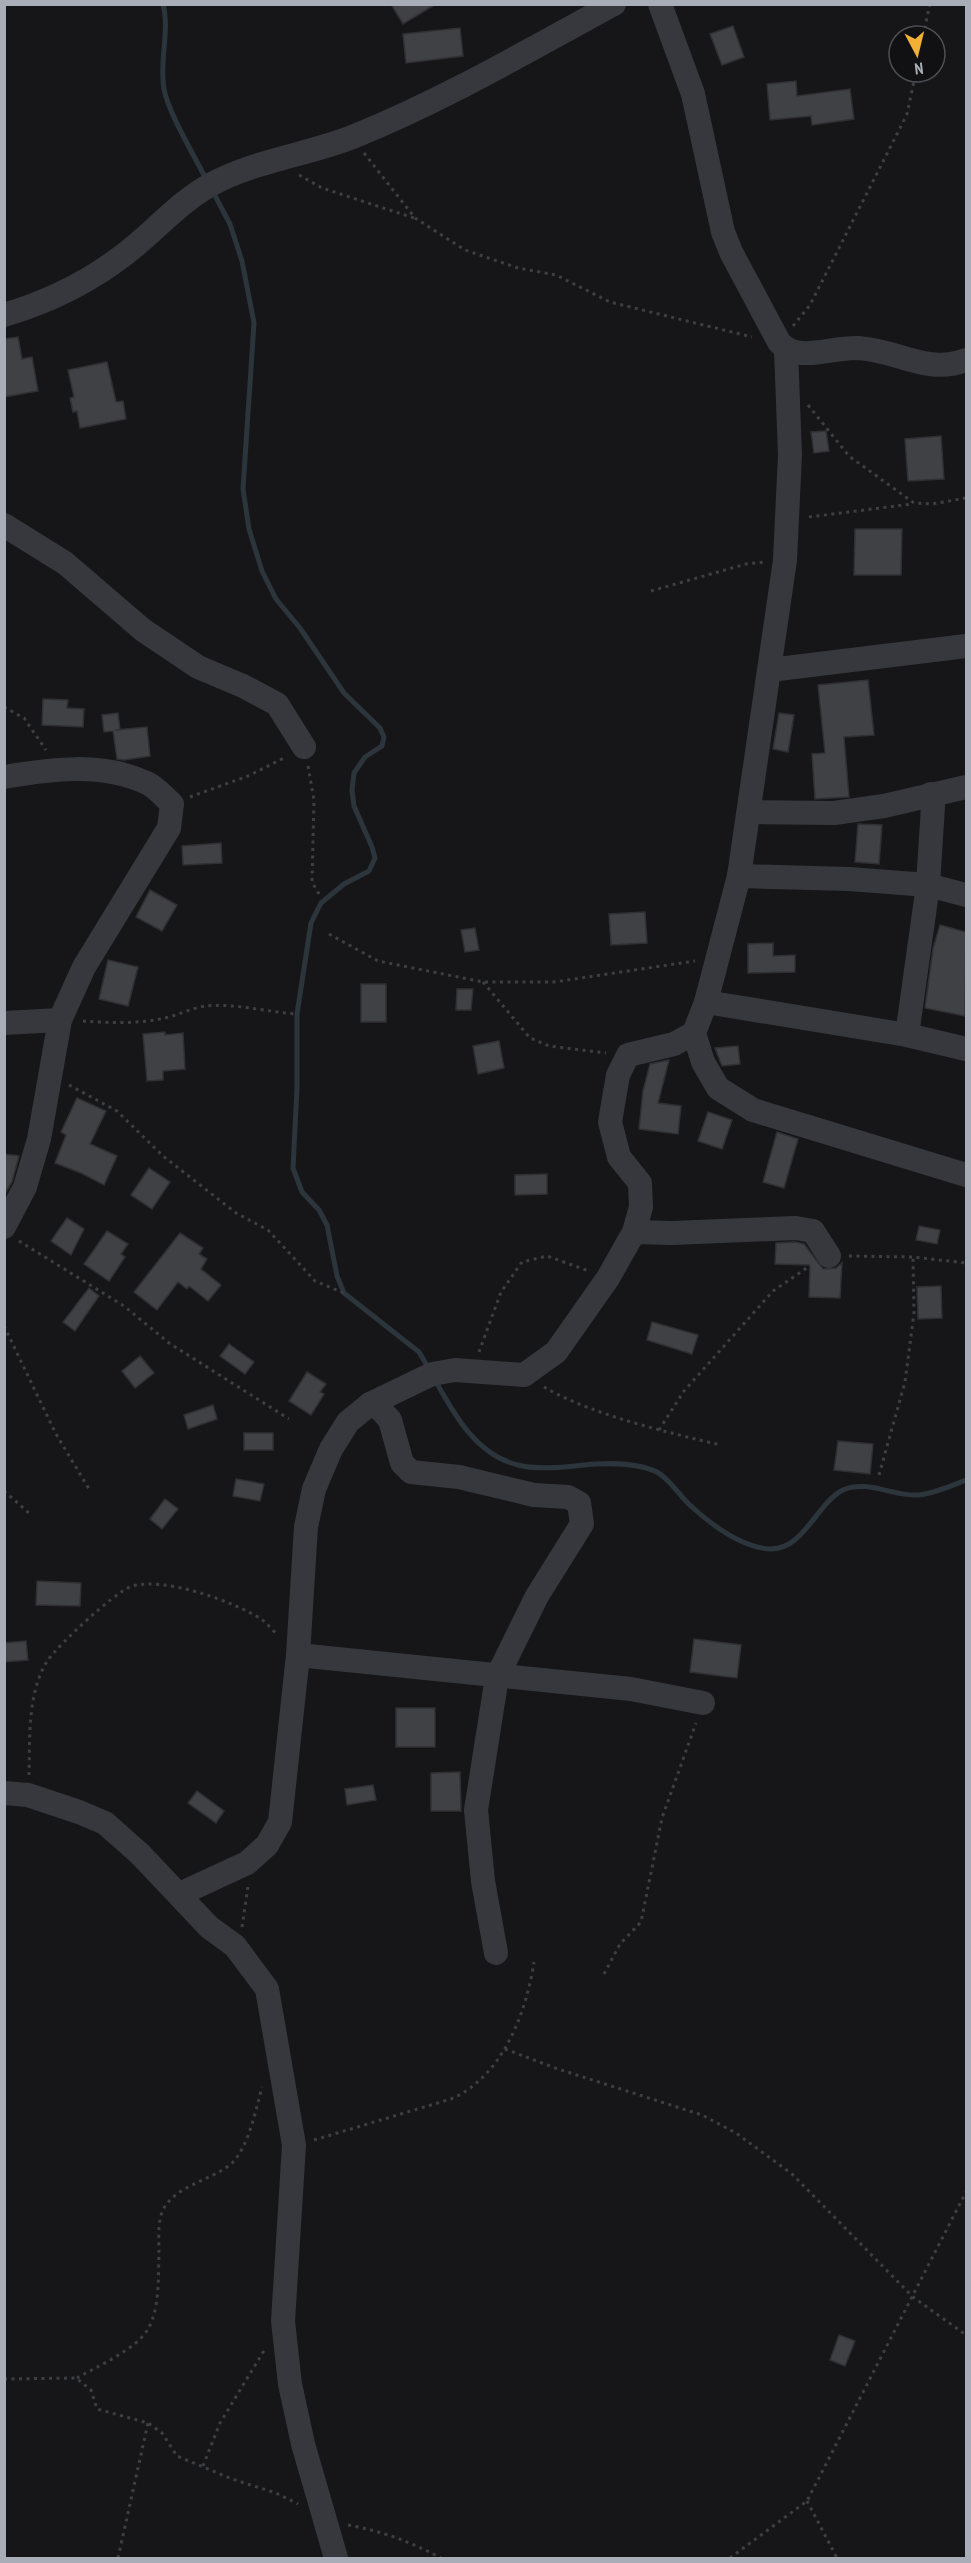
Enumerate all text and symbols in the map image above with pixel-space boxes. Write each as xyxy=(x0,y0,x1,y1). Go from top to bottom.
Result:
north arrow xyxy=(887,24,947,84)
text: N xyxy=(913,58,924,79)

